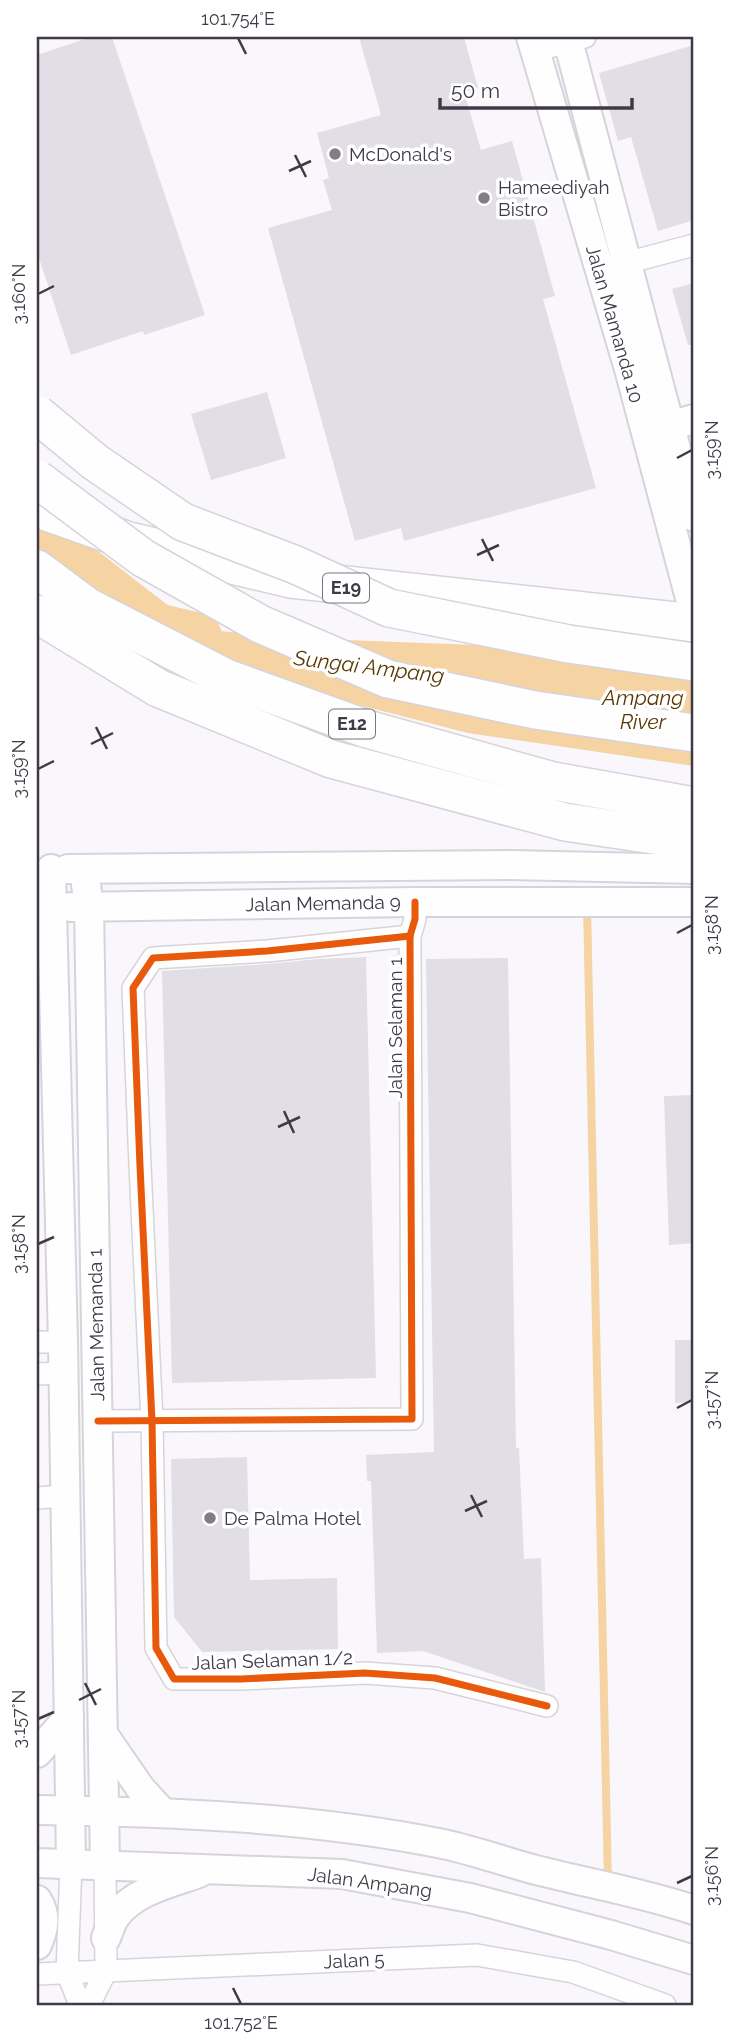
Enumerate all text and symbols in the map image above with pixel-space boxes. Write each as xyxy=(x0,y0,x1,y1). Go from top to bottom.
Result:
text: 101.754°E xyxy=(201,8,275,29)
scale bar xyxy=(440,66,633,110)
text: 50 m xyxy=(451,78,500,103)
place label: McDonald's xyxy=(349,143,452,165)
marker: McDonald's xyxy=(327,146,343,162)
place label: Hameediyah Bistro xyxy=(498,176,609,220)
marker: Hameediyah Bistro xyxy=(476,190,492,206)
street label: Jalan Mamanda 10 xyxy=(582,242,648,406)
text: 3.160°N xyxy=(8,264,29,324)
text: 3.159°N xyxy=(701,420,722,480)
road number: E19 xyxy=(323,574,369,602)
water label: Sungai Ampang xyxy=(291,645,446,688)
water label: Ampang River xyxy=(601,685,684,734)
road number: E12 xyxy=(329,710,375,738)
text: 3.159°N xyxy=(8,739,29,799)
street label: Jalan Memanda 9 xyxy=(245,891,401,915)
text: 3.158°N xyxy=(701,895,722,955)
street label: Jalan Selaman 1 xyxy=(384,958,406,1098)
text: 3.158°N xyxy=(8,1214,29,1274)
street label: Jalan Memanda 1 xyxy=(84,1249,108,1401)
text: 3.157°N xyxy=(701,1371,722,1429)
place label: De Palma Hotel xyxy=(224,1507,362,1529)
marker: De Palma Hotel xyxy=(202,1510,218,1526)
street label: Jalan Selaman 1/2 xyxy=(191,1646,353,1674)
text: 3.157°N xyxy=(8,1690,29,1748)
text: 3.156°N xyxy=(701,1846,722,1906)
street label: Jalan Ampang xyxy=(306,1862,434,1902)
street label: Jalan 5 xyxy=(323,1947,385,1973)
text: 101.752°E xyxy=(204,2012,278,2033)

